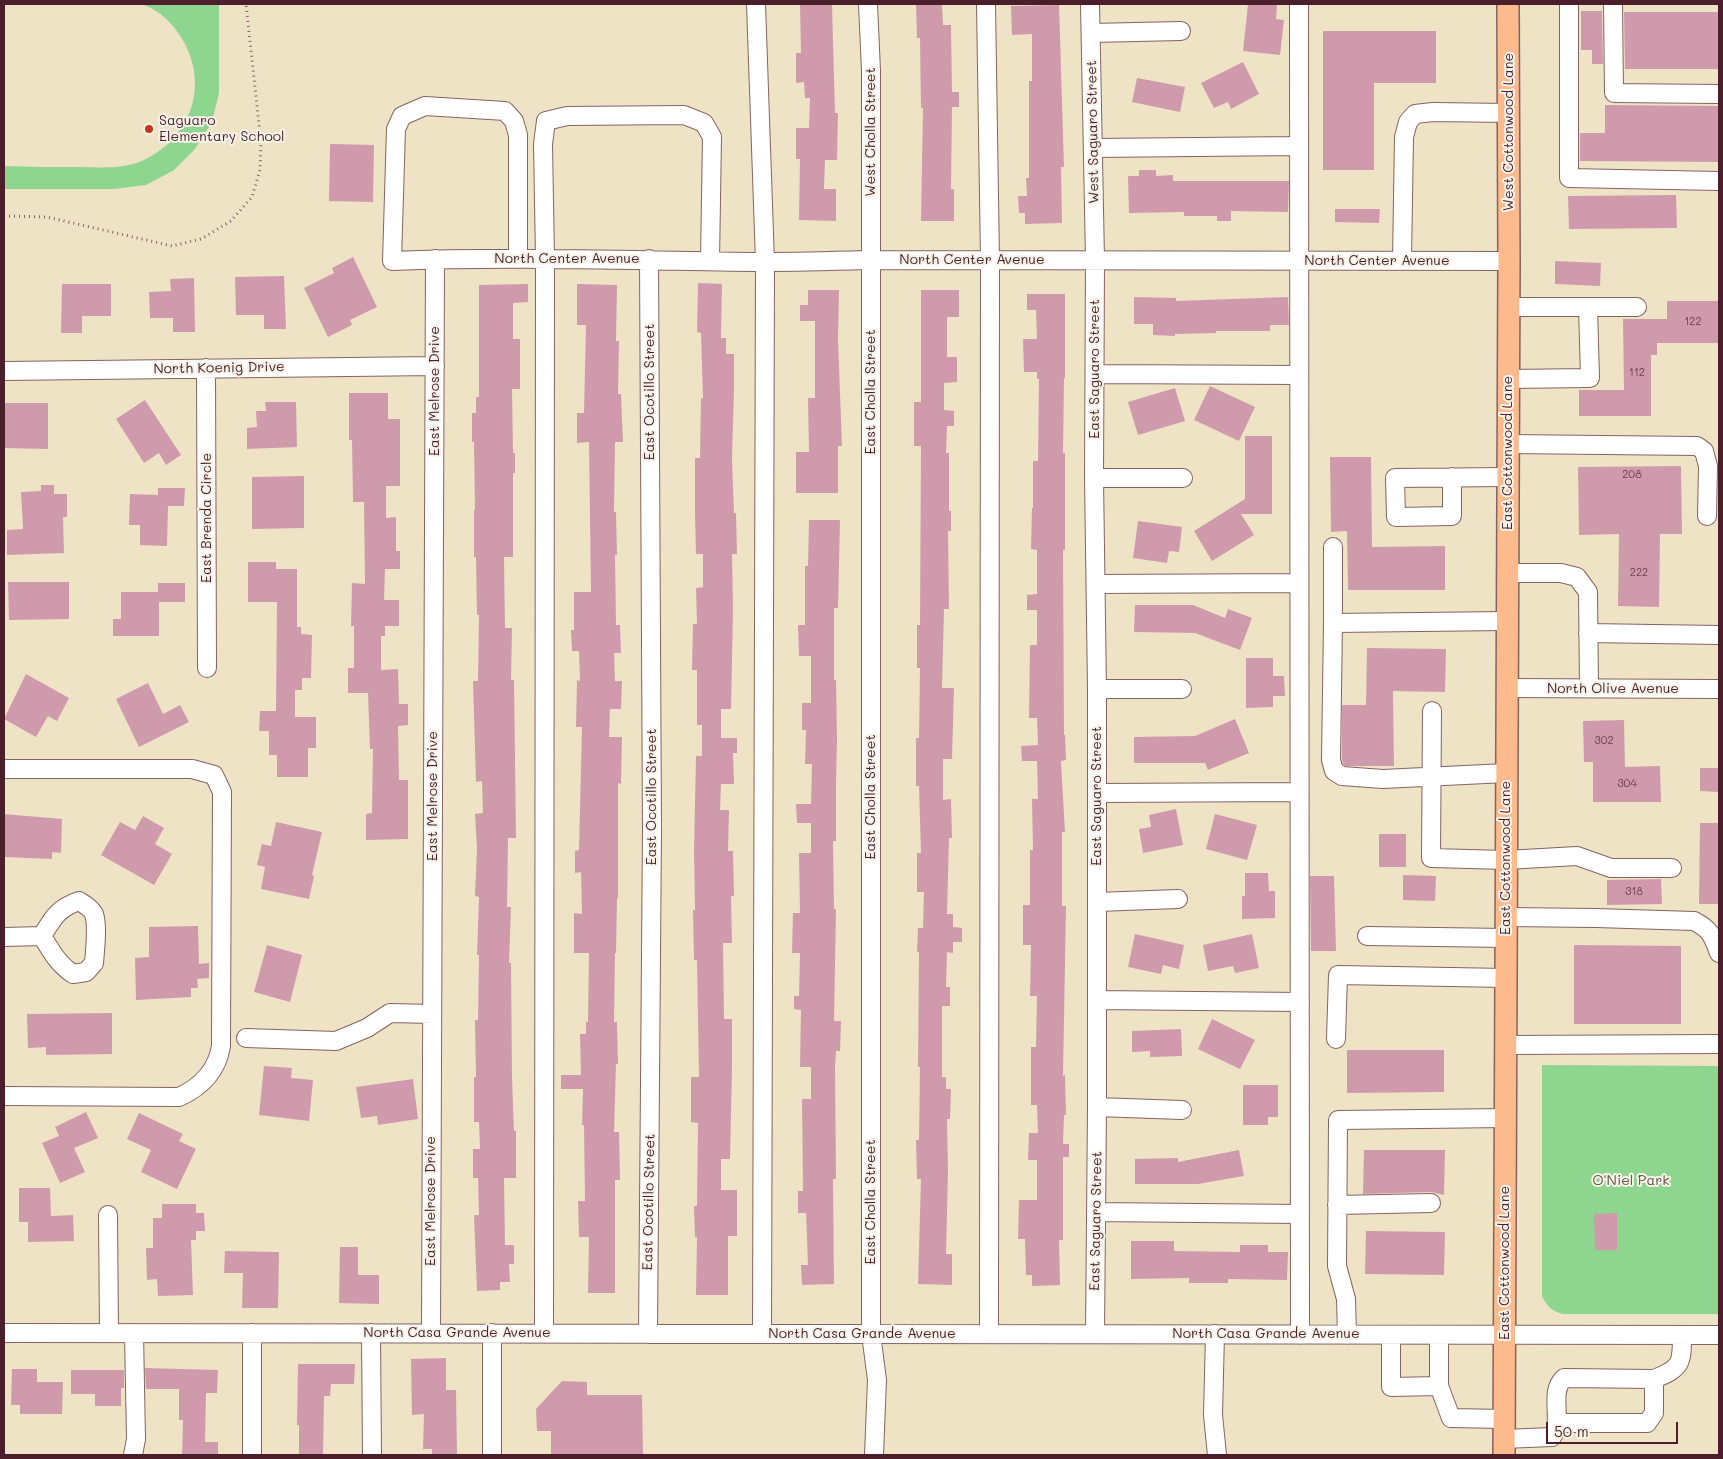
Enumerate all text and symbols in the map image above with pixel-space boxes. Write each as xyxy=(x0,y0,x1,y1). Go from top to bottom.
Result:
street label: West Cottonwood Lane xyxy=(1501,53,1517,211)
street label: West Saguaro Street xyxy=(1083,60,1103,204)
street label: West Cholla Street xyxy=(863,67,879,197)
place label: Saguaro Elementary School xyxy=(159,113,285,146)
marker: Saguaro Elementary School xyxy=(143,123,155,135)
street label: North Center Avenue xyxy=(494,251,640,267)
street label: North Center Avenue xyxy=(899,252,1045,268)
street label: North Center Avenue xyxy=(1304,253,1450,269)
street label: East Saguaro Street xyxy=(1087,299,1103,439)
house number: 122 xyxy=(1684,315,1702,329)
street label: East Ocotillo Street xyxy=(642,324,658,460)
street label: East Melrose Drive xyxy=(427,326,443,456)
street label: East Cholla Street xyxy=(863,329,879,455)
street label: North Koenig Drive xyxy=(153,358,285,378)
house number: 112 xyxy=(1629,366,1645,380)
street label: East Cottonwood Lane xyxy=(1500,376,1516,530)
street label: East Brenda Circle xyxy=(199,453,215,583)
house number: 208 xyxy=(1622,468,1642,482)
house number: 222 xyxy=(1630,566,1648,580)
street label: North Olive Avenue xyxy=(1547,681,1679,697)
street label: East Saguaro Street xyxy=(1089,726,1105,866)
street label: East Ocotillo Street xyxy=(644,729,660,865)
street label: East Melrose Drive xyxy=(425,731,441,861)
street label: East Cholla Street xyxy=(863,734,879,860)
house number: 302 xyxy=(1594,734,1614,748)
house number: 304 xyxy=(1617,777,1637,791)
street label: East Cottonwood Lane xyxy=(1498,781,1514,935)
house number: 318 xyxy=(1625,885,1643,899)
street label: East Ocotillo Street xyxy=(639,1134,659,1270)
street label: East Melrose Drive xyxy=(423,1136,439,1266)
street label: East Cholla Street xyxy=(863,1139,879,1265)
street label: East Saguaro Street xyxy=(1086,1151,1106,1291)
park label: O'Niel Park xyxy=(1592,1173,1670,1189)
street label: East Cottonwood Lane xyxy=(1497,1186,1513,1340)
street label: North Casa Grande Avenue xyxy=(363,1325,551,1341)
street label: North Casa Grande Avenue xyxy=(768,1326,956,1342)
street label: North Casa Grande Avenue xyxy=(1172,1326,1360,1342)
scale bar xyxy=(1548,1412,1680,1444)
text: 50 m xyxy=(1554,1421,1589,1441)

